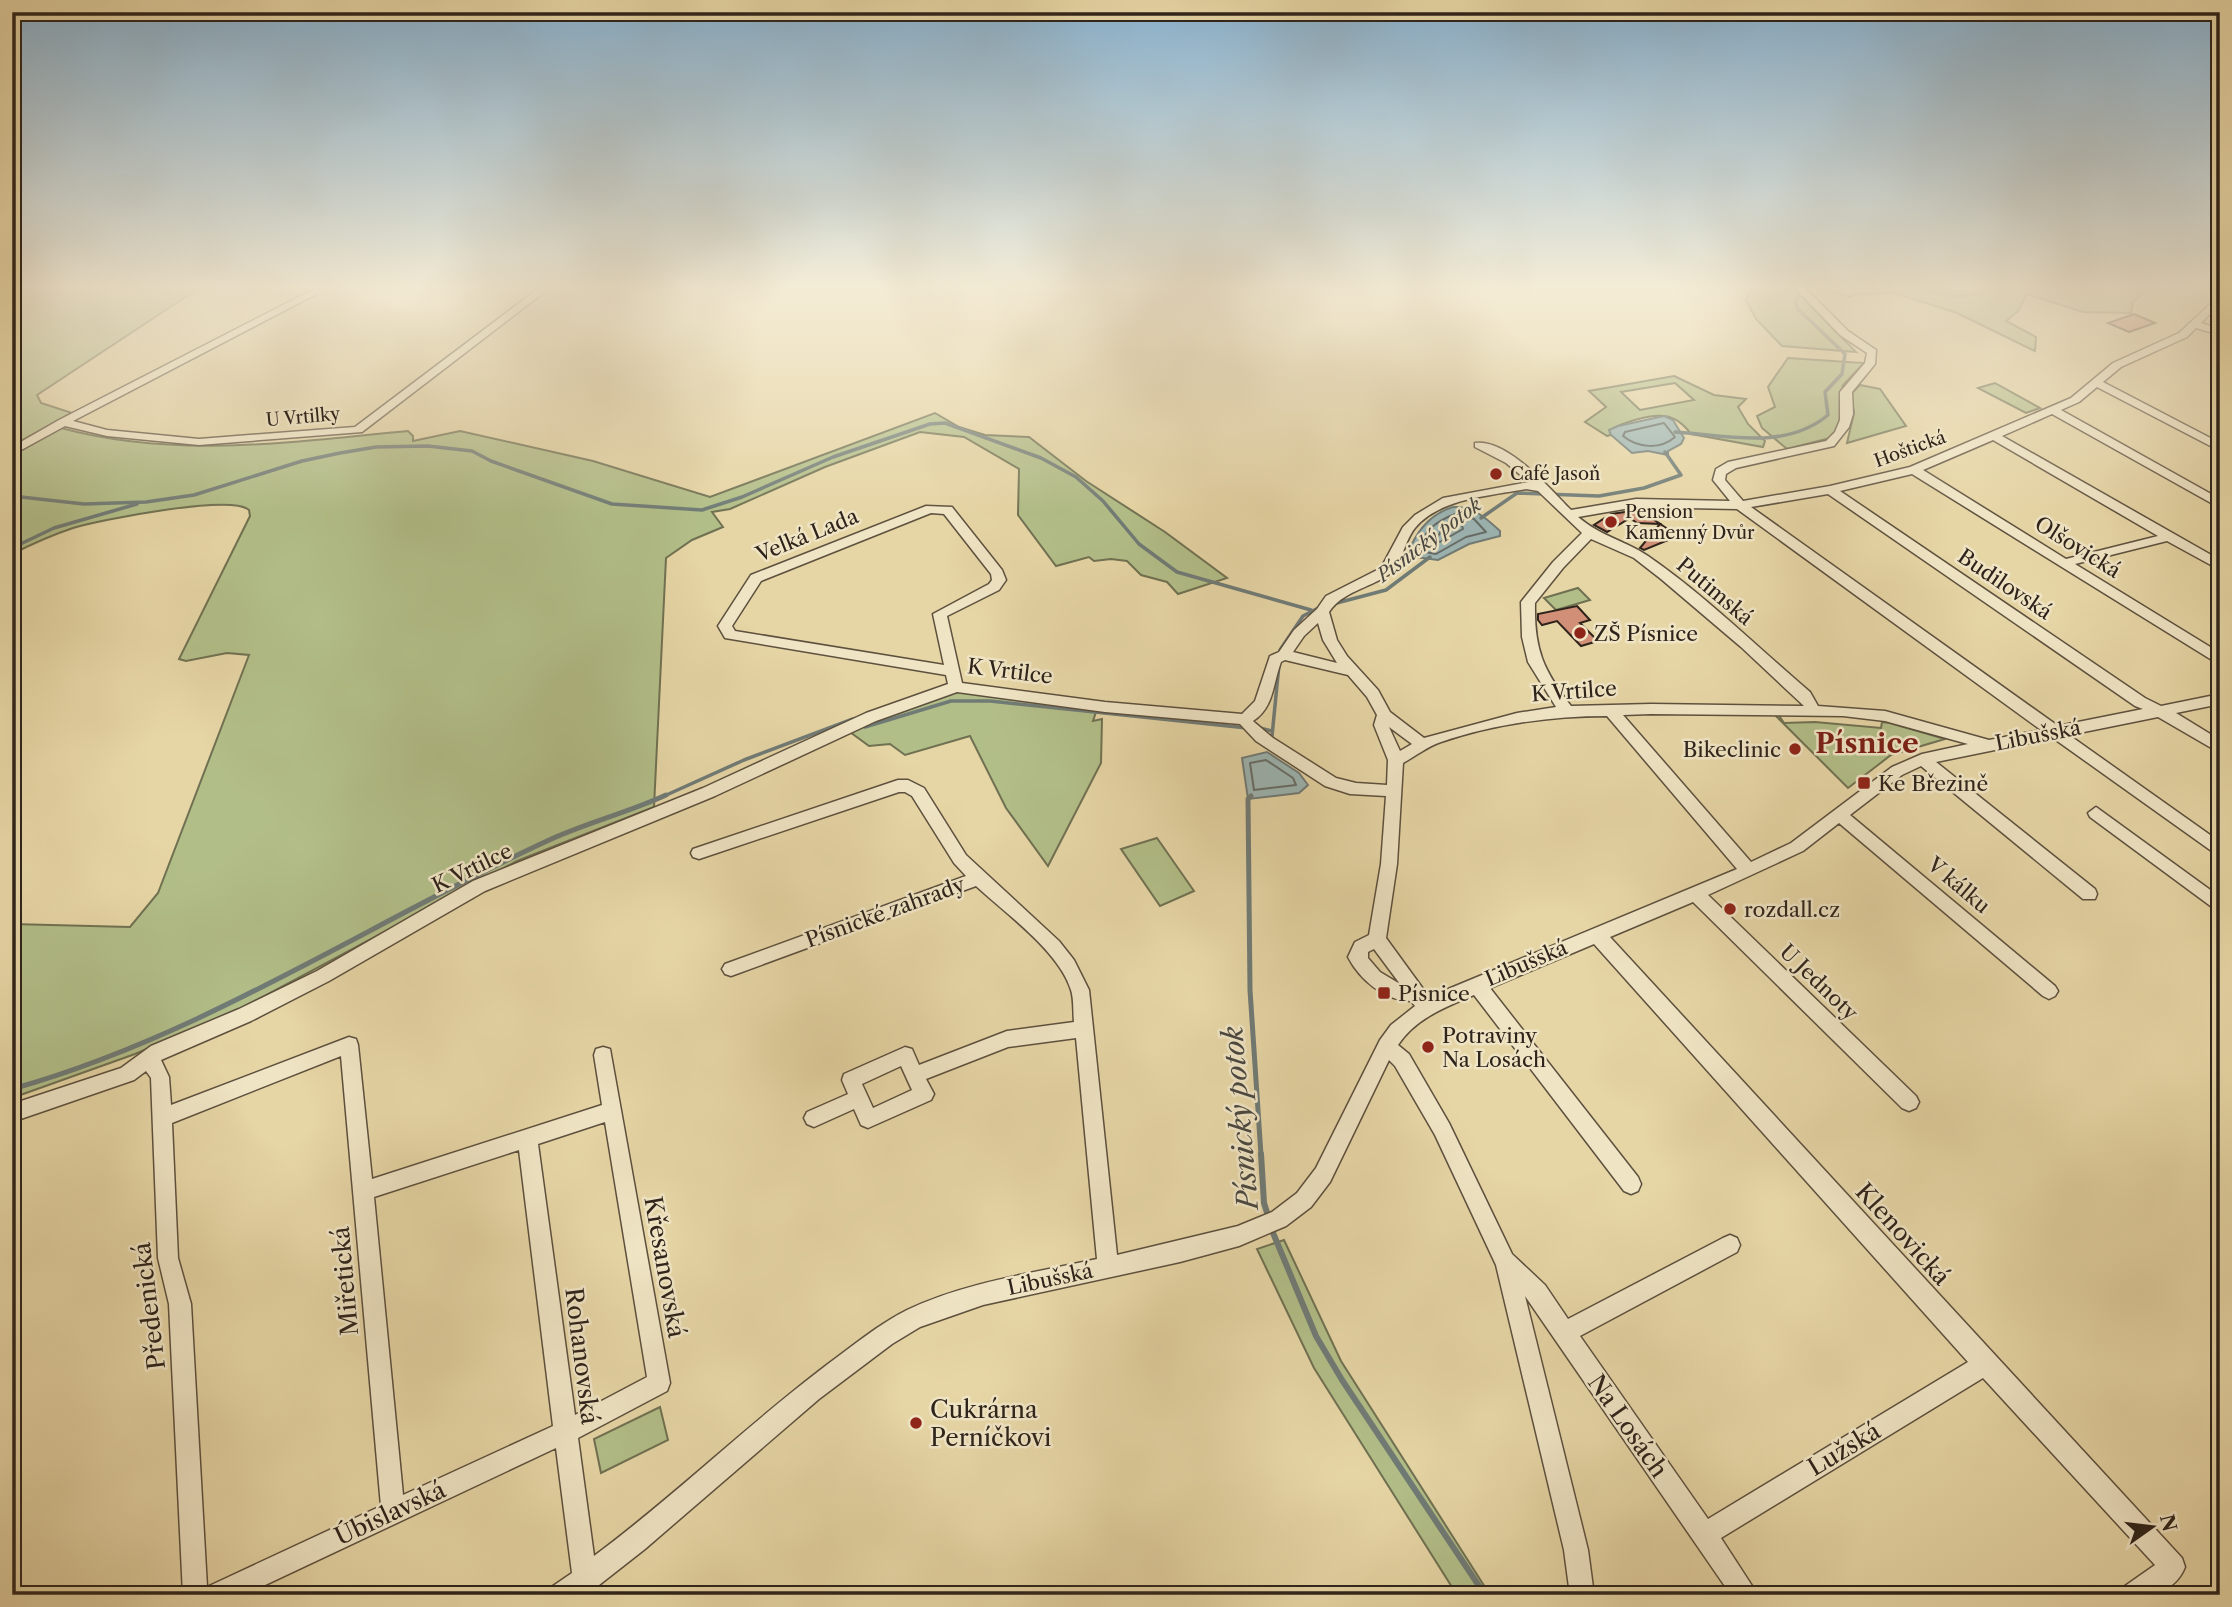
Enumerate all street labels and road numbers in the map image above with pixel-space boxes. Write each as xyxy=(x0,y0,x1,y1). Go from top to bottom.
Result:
street label: U Vrtilky xyxy=(265,403,342,431)
street label: Hoštická xyxy=(1871,426,1949,472)
street label: Velká Lada xyxy=(751,503,863,567)
street label: Olšovická xyxy=(2030,511,2126,584)
street label: Budilovská xyxy=(1953,543,2058,625)
street label: Putimská xyxy=(1672,552,1759,631)
street label: K Vrtilce xyxy=(966,653,1054,689)
street label: K Vrtilce xyxy=(1530,676,1618,706)
street label: Libušská xyxy=(1993,714,2084,756)
street label: K Vrtilce xyxy=(428,838,516,898)
street label: V kálku xyxy=(1922,851,1995,918)
street label: Písnické zahrady xyxy=(802,871,968,952)
street label: Libušská xyxy=(1481,934,1572,991)
street label: U Jednoty xyxy=(1775,939,1863,1025)
street label: Klenovická xyxy=(1850,1177,1957,1291)
street label: Křesanovská xyxy=(638,1194,692,1340)
street label: Miřetická xyxy=(326,1225,364,1337)
street label: Předenická xyxy=(127,1240,171,1371)
street label: Libušská xyxy=(1005,1258,1096,1300)
street label: Rohanovská xyxy=(559,1286,605,1426)
street label: Na Losách xyxy=(1582,1369,1674,1483)
street label: Lužská xyxy=(1803,1416,1886,1482)
street label: Úbislavská xyxy=(330,1474,450,1551)

